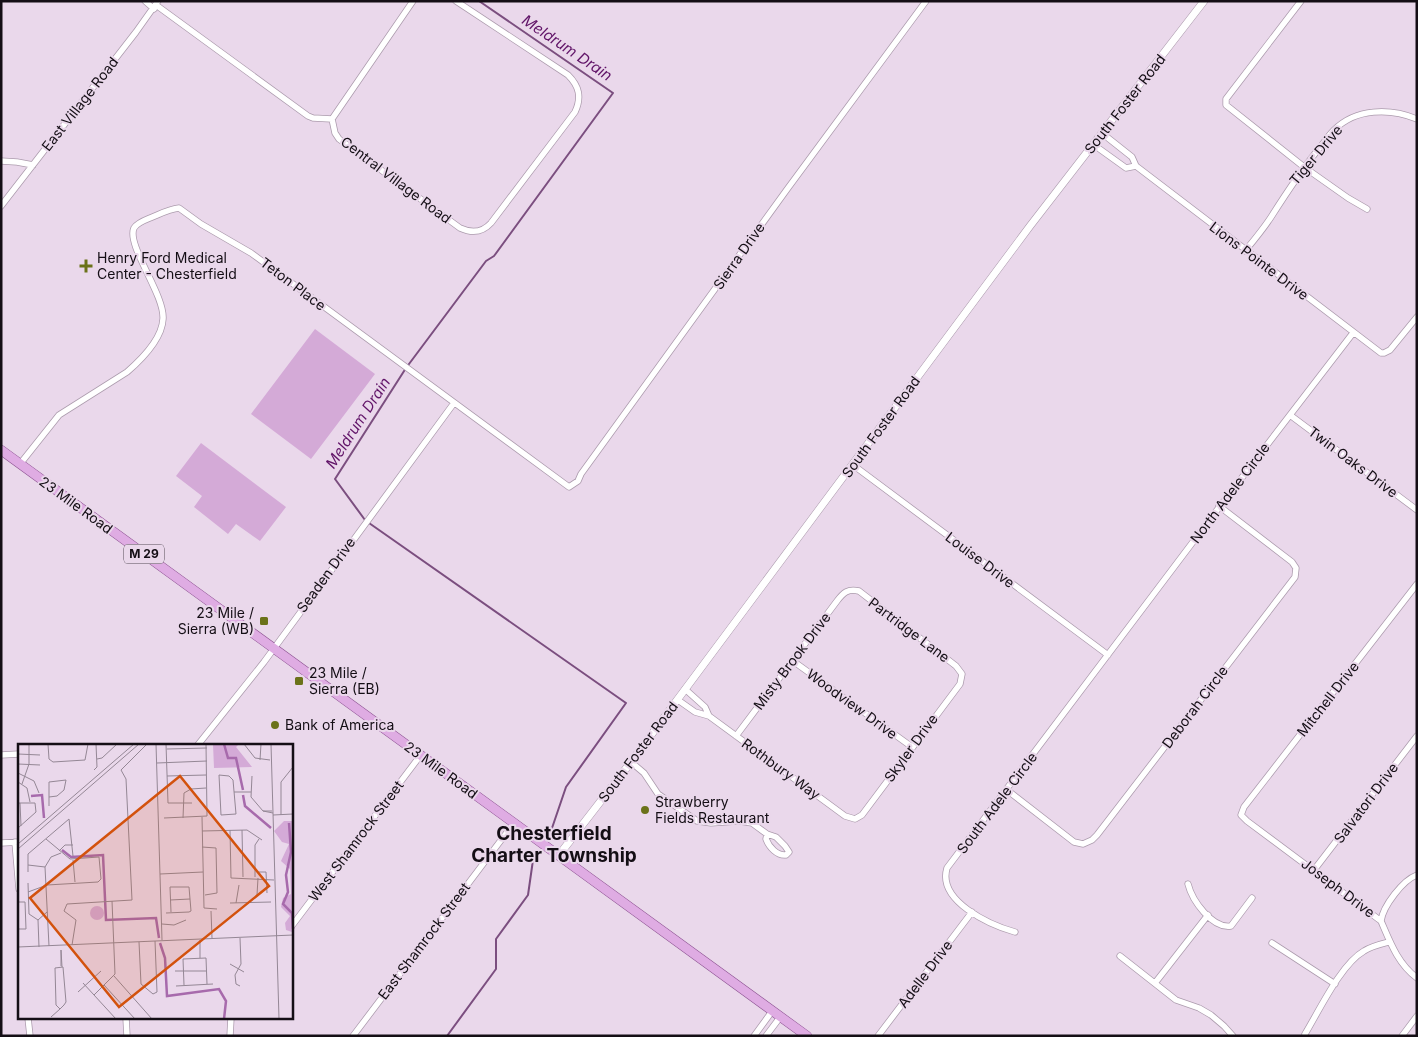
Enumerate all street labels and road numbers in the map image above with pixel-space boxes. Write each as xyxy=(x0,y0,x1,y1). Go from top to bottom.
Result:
street label: South Foster Road xyxy=(1080,51,1169,157)
street label: East Village Road xyxy=(38,53,122,154)
street label: Tiger Drive xyxy=(1286,121,1346,188)
street label: Central Village Road xyxy=(338,133,455,227)
street label: Lions Pointe Drive xyxy=(1206,218,1312,303)
street label: Sierra Drive xyxy=(709,219,768,292)
street label: Teton Place xyxy=(257,253,329,314)
street label: South Foster Road xyxy=(838,373,923,481)
street label: Twin Oaks Drive xyxy=(1305,422,1401,501)
street label: North Adele Circle xyxy=(1186,439,1273,546)
street label: 23 Mile Road xyxy=(36,472,116,537)
street label: Louise Drive xyxy=(942,528,1018,591)
street label: Seaden Drive xyxy=(293,534,359,616)
road number: M 29 xyxy=(124,544,164,564)
street label: Partridge Lane xyxy=(865,594,953,666)
street label: Misty Brook Drive xyxy=(749,609,834,713)
street label: Mitchell Drive xyxy=(1293,658,1362,740)
street label: Deborah Circle xyxy=(1158,662,1231,751)
street label: Woodview Drive xyxy=(804,665,901,742)
street label: South Foster Road xyxy=(594,698,681,805)
street label: Skyler Drive xyxy=(880,710,941,785)
street label: Rothbury Way xyxy=(739,734,824,803)
street label: 23 Mile Road xyxy=(401,737,481,802)
street label: South Adele Circle xyxy=(953,749,1040,857)
street label: Salvatori Drive xyxy=(1330,759,1401,846)
street label: West Shamrock Street xyxy=(305,777,407,905)
street label: Joseph Drive xyxy=(1298,854,1378,921)
street label: East Shamrock Street xyxy=(374,879,473,1003)
street label: Adelle Drive xyxy=(894,937,955,1011)

